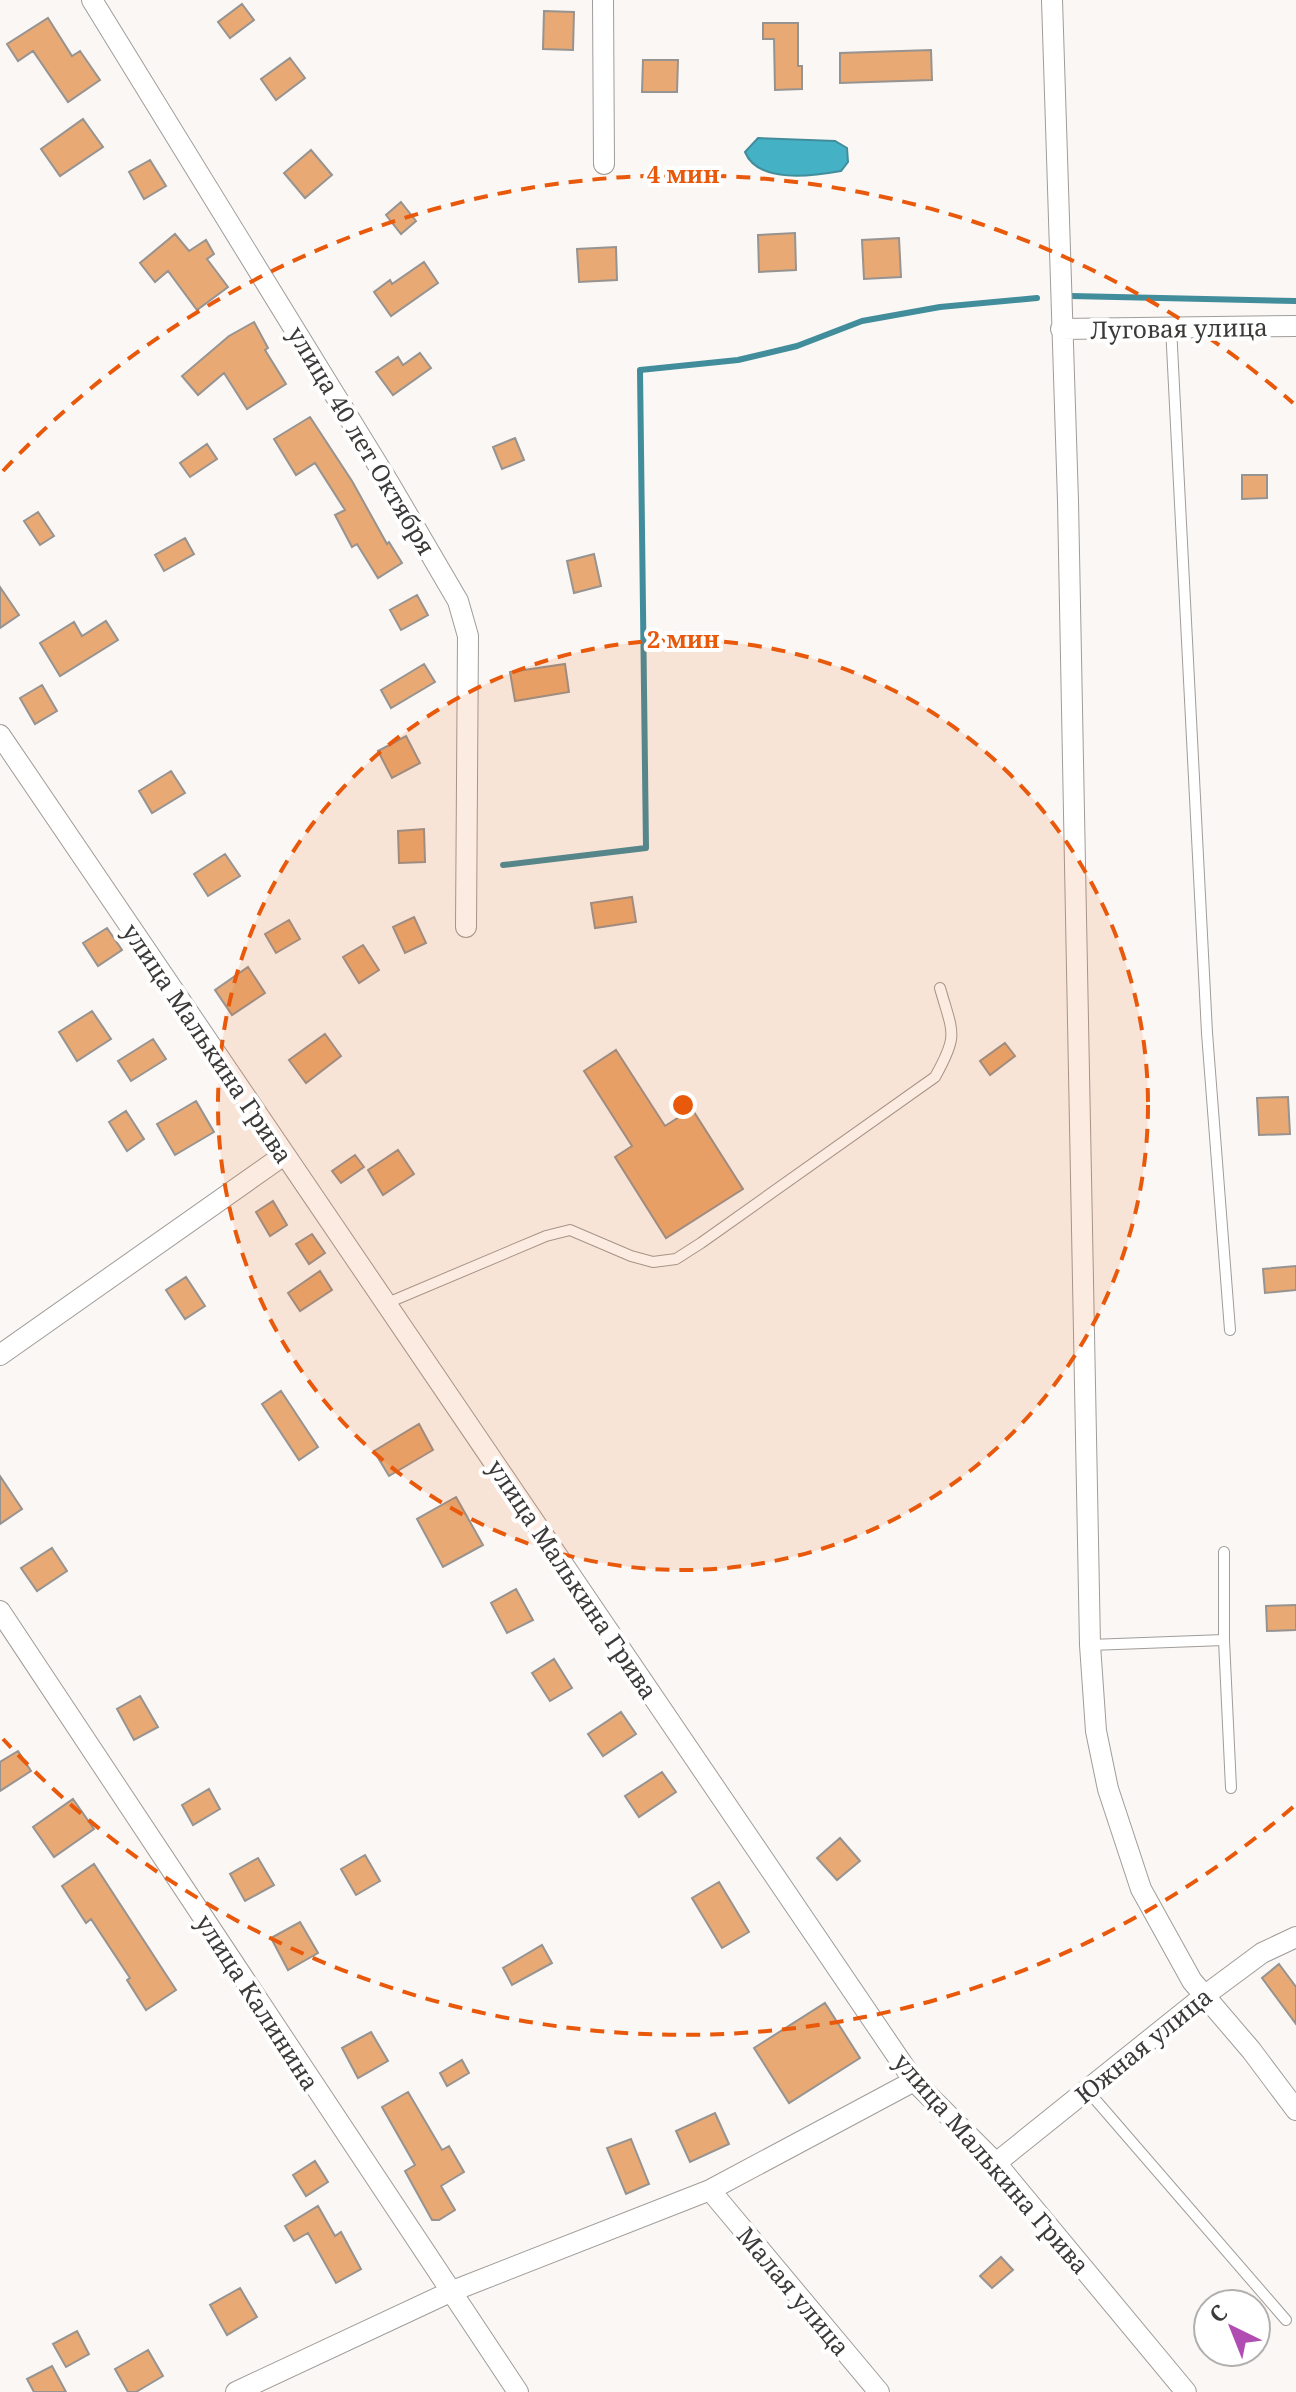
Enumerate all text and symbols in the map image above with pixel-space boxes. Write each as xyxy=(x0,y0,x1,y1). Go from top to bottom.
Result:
text: 4 мин xyxy=(647,157,719,190)
street label: Луговая улица xyxy=(1090,310,1268,346)
street label: улица 40 лет Октября xyxy=(281,320,443,560)
text: 2 мин xyxy=(647,622,719,655)
street label: улица Малькина Грива xyxy=(115,916,301,1170)
centre of rings xyxy=(669,1091,697,1119)
street label: улица Малькина Грива xyxy=(480,1452,666,1706)
street label: улица Калинина xyxy=(189,1908,327,2096)
street label: Южная улица xyxy=(1068,1979,1218,2111)
street label: улица Малькина Грива xyxy=(887,2045,1097,2281)
street label: Малая улица xyxy=(730,2219,858,2363)
north arrow xyxy=(1192,2288,1272,2368)
text: С xyxy=(1202,2297,1233,2329)

